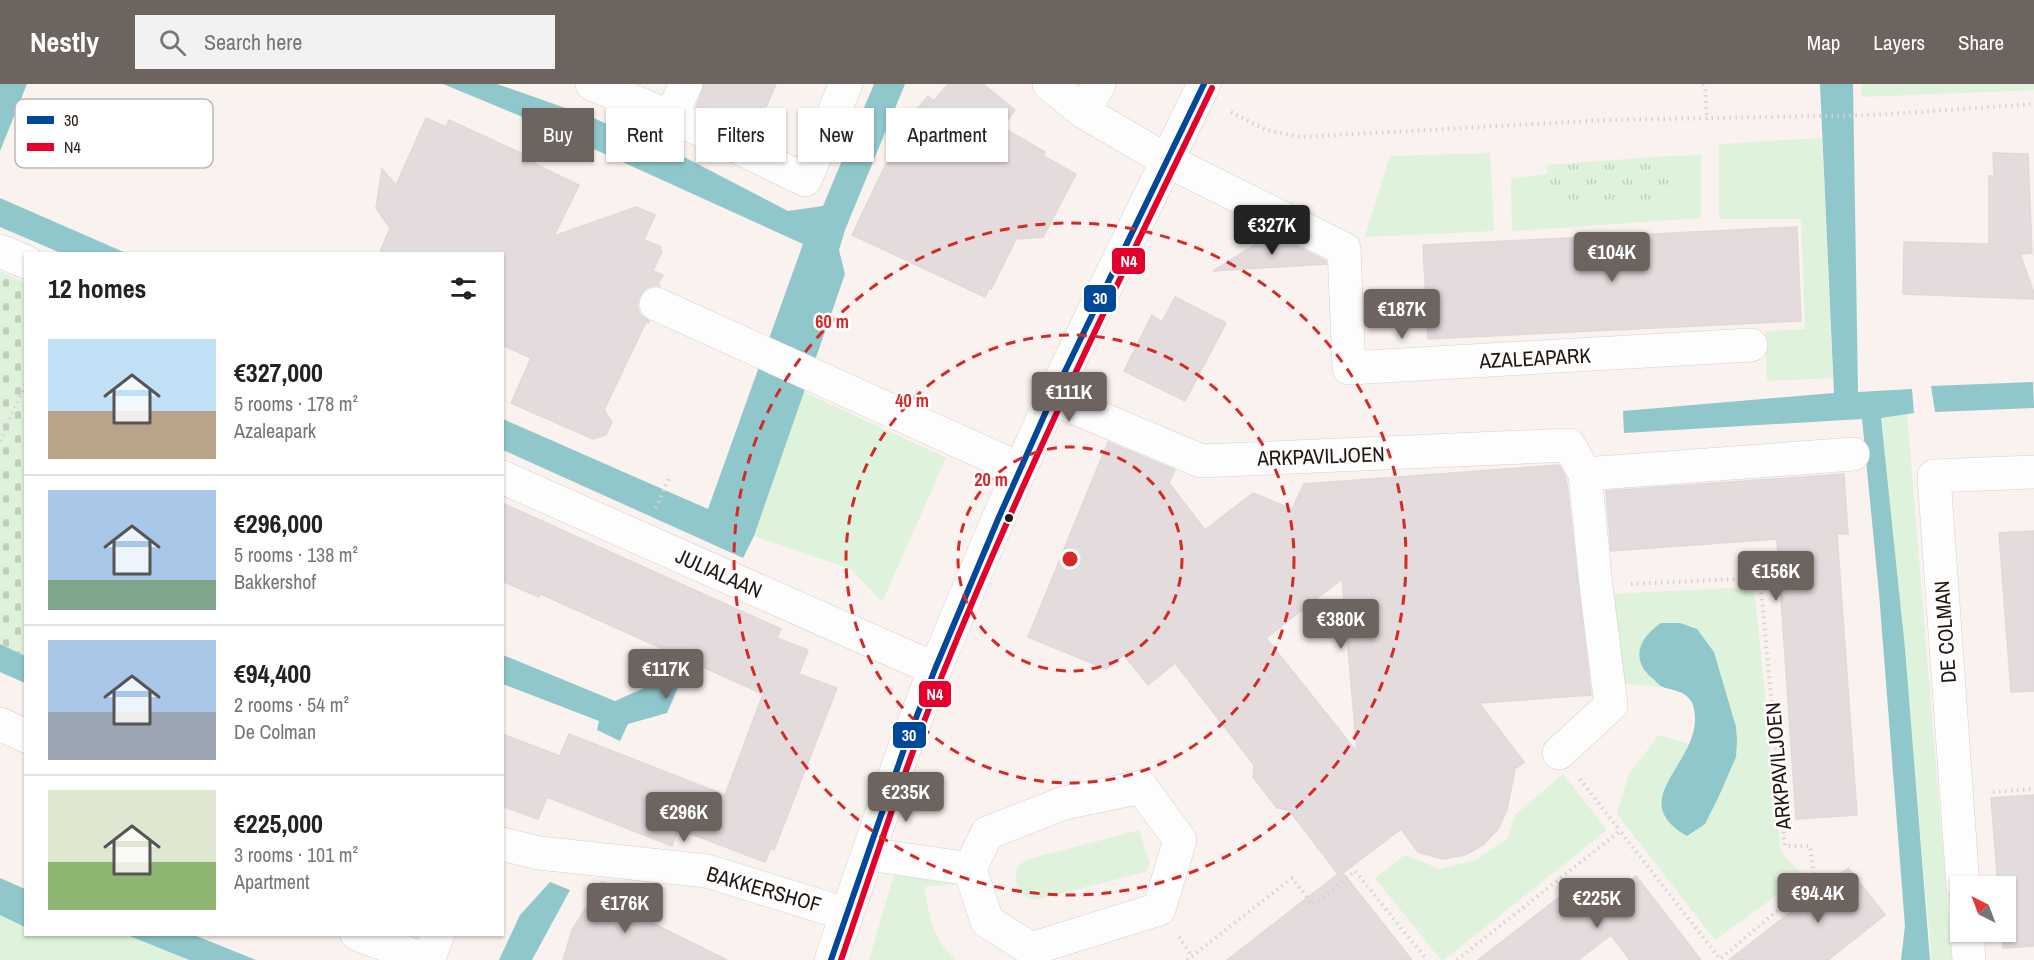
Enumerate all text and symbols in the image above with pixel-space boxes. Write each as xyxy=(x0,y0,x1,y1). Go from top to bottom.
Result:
search box xyxy=(135,15,555,69)
text: Nestly xyxy=(30,23,99,61)
icon: search xyxy=(156,26,189,59)
text: Search here xyxy=(204,27,302,57)
text: Map xyxy=(1807,28,1840,57)
text: Layers xyxy=(1873,28,1925,57)
text: Share xyxy=(1958,28,2004,57)
legend xyxy=(15,99,213,168)
chip: Buy xyxy=(522,108,594,162)
chip: Rent xyxy=(606,108,684,162)
chip: Filters xyxy=(696,108,786,162)
chip: New xyxy=(798,108,874,162)
chip: Apartment xyxy=(886,108,1008,162)
text: 30 xyxy=(64,109,79,131)
text: N4 xyxy=(64,136,81,158)
pin: €327K xyxy=(1230,205,1314,256)
text: €327K xyxy=(1248,211,1296,238)
pin: €104K xyxy=(1570,232,1654,283)
text: €104K xyxy=(1588,238,1636,265)
line badge: N4 xyxy=(1111,247,1146,275)
text: N4 xyxy=(1121,250,1138,272)
text: 12 homes xyxy=(48,271,146,306)
icon: filters xyxy=(447,272,480,305)
line badge: 30 xyxy=(1083,284,1117,313)
text: 30 xyxy=(1093,287,1107,309)
pin: €187K xyxy=(1360,289,1444,340)
text: €187K xyxy=(1378,295,1426,322)
text: 60 m xyxy=(815,309,849,334)
street label: AZALEAPARK xyxy=(1477,341,1592,375)
text: €327,000 xyxy=(234,355,323,390)
icon: home xyxy=(96,363,168,435)
pin: €111K xyxy=(1027,372,1111,423)
text: €111K xyxy=(1046,378,1092,405)
text: 40 m xyxy=(895,388,929,413)
text: 5 rooms · 178 m² xyxy=(234,390,358,417)
text: Azaleapark xyxy=(234,417,316,444)
street label: ARKPAVILJOEN xyxy=(1256,439,1385,473)
text: 20 m xyxy=(974,467,1008,492)
text: €296,000 xyxy=(234,506,323,541)
unlabelled marker xyxy=(1003,512,1015,524)
icon: home xyxy=(96,514,168,586)
text: 5 rooms · 138 m² xyxy=(234,541,358,568)
street label: JULIALAAN xyxy=(671,541,767,605)
centre of rings xyxy=(1060,549,1080,569)
pin: €156K xyxy=(1734,551,1818,602)
text: €156K xyxy=(1752,557,1800,584)
text: Bakkershof xyxy=(234,568,316,595)
street label: DE COLMAN xyxy=(1927,580,1963,684)
pin: €380K xyxy=(1299,599,1383,650)
text: €380K xyxy=(1317,605,1365,632)
pin: €117K xyxy=(624,649,708,700)
text: €117K xyxy=(642,655,690,682)
text: €94,400 xyxy=(234,656,311,691)
icon: home xyxy=(96,664,168,736)
line badge: N4 xyxy=(918,680,952,708)
text: N4 xyxy=(927,683,944,705)
text: 2 rooms · 54 m² xyxy=(234,691,349,718)
street label: ARKPAVILJOEN xyxy=(1758,701,1798,832)
text: De Colman xyxy=(234,718,316,745)
line badge: 30 xyxy=(892,721,927,749)
text: 30 xyxy=(902,724,916,746)
pin: €235K xyxy=(864,772,948,823)
text: €235K xyxy=(882,778,930,805)
pin: €296K xyxy=(642,792,726,843)
text: €296K xyxy=(660,798,708,825)
text: €225,000 xyxy=(234,806,323,841)
icon: home xyxy=(96,814,168,886)
text: 3 rooms · 101 m² xyxy=(234,841,358,868)
street label: BAKKERSHOF xyxy=(703,859,825,919)
text: Apartment xyxy=(234,868,310,895)
pin: €94.4K xyxy=(1769,873,1867,924)
north arrow xyxy=(1950,876,2016,942)
map controls xyxy=(1950,876,2016,942)
pin: €225K xyxy=(1555,878,1639,929)
text: €94.4K xyxy=(1792,879,1844,906)
pin: €176K xyxy=(583,883,667,934)
text: €225K xyxy=(1573,884,1621,911)
text: €176K xyxy=(601,889,649,916)

